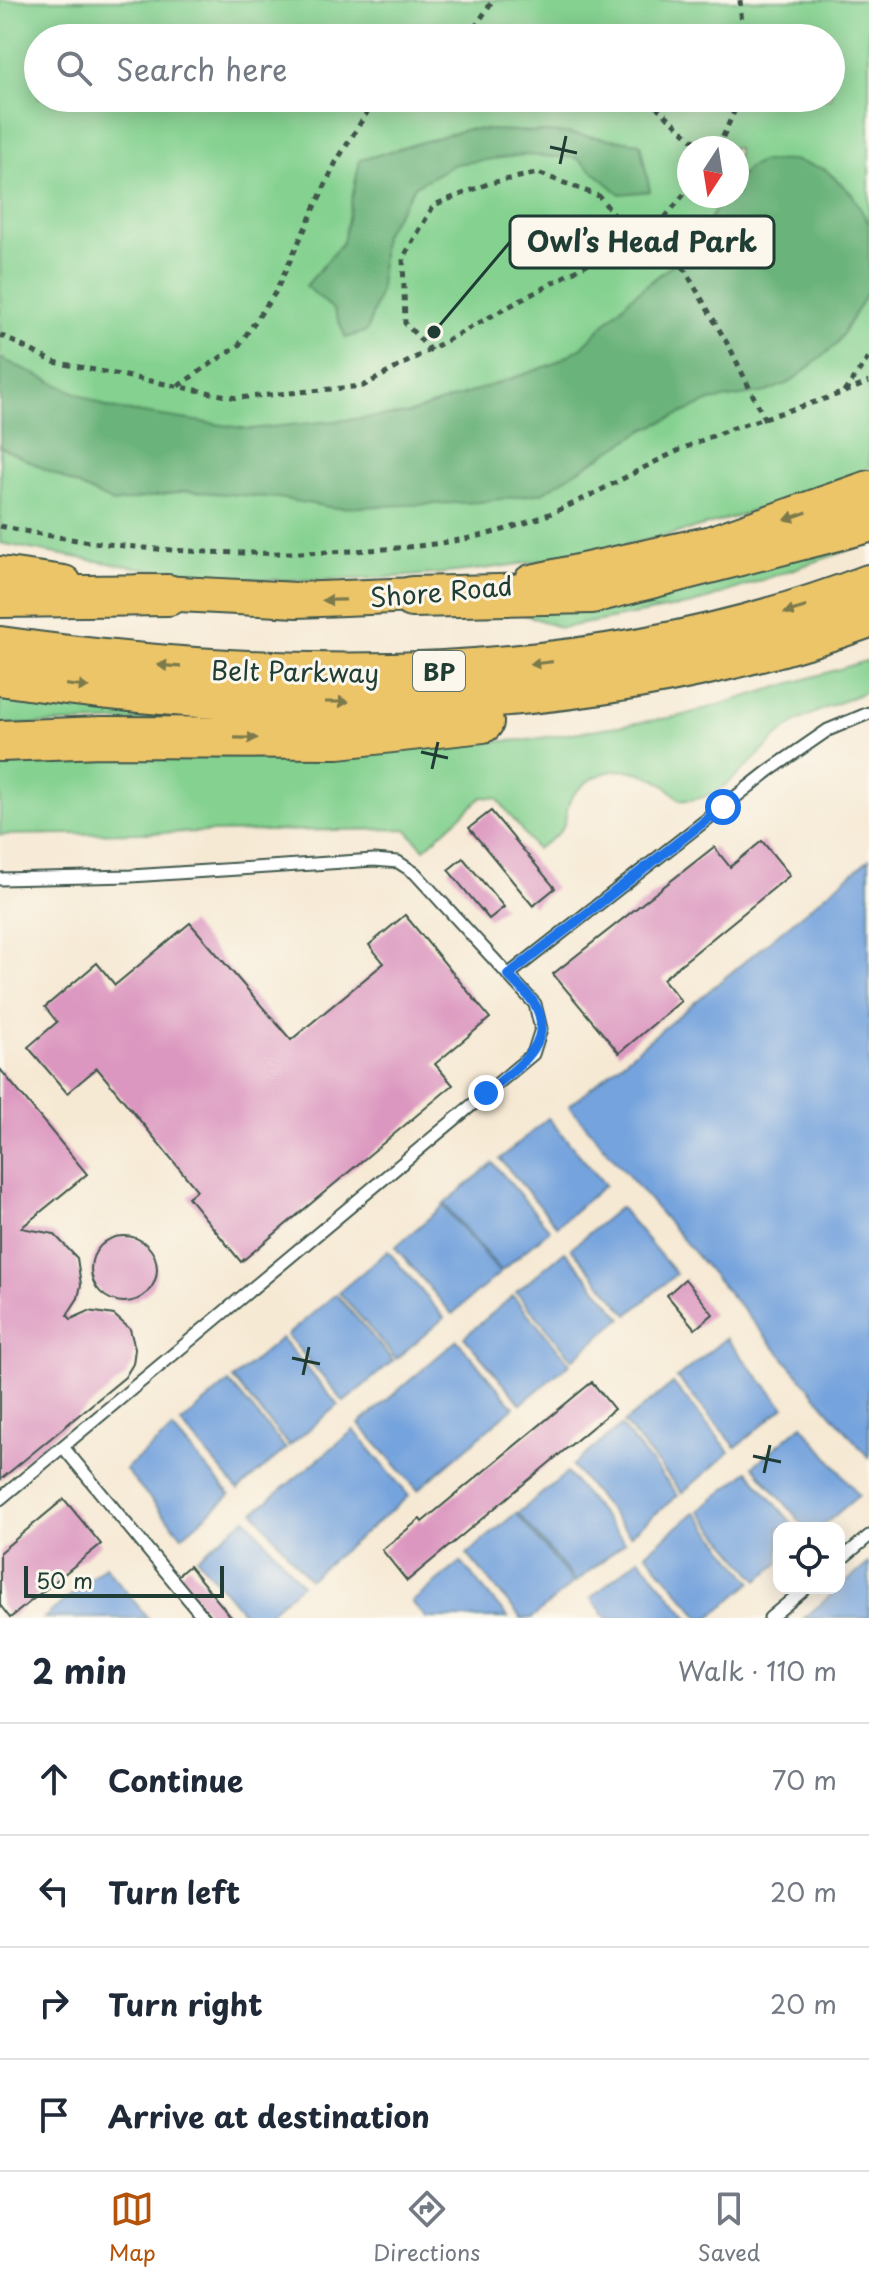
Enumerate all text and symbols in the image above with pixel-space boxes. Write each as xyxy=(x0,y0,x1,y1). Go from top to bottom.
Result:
search box xyxy=(24,24,845,112)
icon: search xyxy=(52,46,96,90)
text: Search here xyxy=(116,46,288,91)
north arrow xyxy=(677,136,749,208)
callout: Owl’s Head Park xyxy=(510,216,774,268)
text: Owl’s Head Park xyxy=(527,219,758,262)
one-way arrow xyxy=(784,510,808,522)
street label: Shore Road xyxy=(368,565,514,617)
one-way arrow xyxy=(321,594,346,606)
one-way arrow xyxy=(783,604,807,617)
street label: Belt Parkway xyxy=(211,650,379,692)
road number: BP xyxy=(413,651,465,691)
one-way arrow xyxy=(528,656,553,669)
one-way arrow xyxy=(157,659,182,672)
one-way arrow xyxy=(65,680,90,693)
one-way arrow xyxy=(325,696,350,708)
one-way arrow xyxy=(234,732,259,745)
route start xyxy=(705,789,741,825)
route end xyxy=(468,1075,504,1111)
map controls xyxy=(773,1522,845,1594)
button: locate xyxy=(773,1522,845,1594)
scale bar xyxy=(24,1562,224,1598)
text: 50 m xyxy=(36,1563,93,1596)
text: 2 min xyxy=(32,1644,127,1696)
text: Walk · 110 m xyxy=(678,1651,837,1690)
icon: ahead xyxy=(32,1757,76,1801)
text: Continue xyxy=(108,1757,243,1802)
text: 70 m xyxy=(772,1760,837,1799)
icon: left xyxy=(32,1869,76,1913)
text: Turn left xyxy=(108,1869,240,1914)
text: 20 m xyxy=(770,1872,837,1911)
icon: right xyxy=(32,1981,76,2025)
text: Turn right xyxy=(108,1981,263,2026)
text: 20 m xyxy=(770,1984,837,2023)
icon: arrive xyxy=(32,2093,76,2137)
text: Arrive at destination xyxy=(108,2093,430,2138)
tab: Map xyxy=(109,2187,156,2268)
tab: Directions xyxy=(373,2187,480,2268)
tab: Saved xyxy=(698,2187,760,2268)

